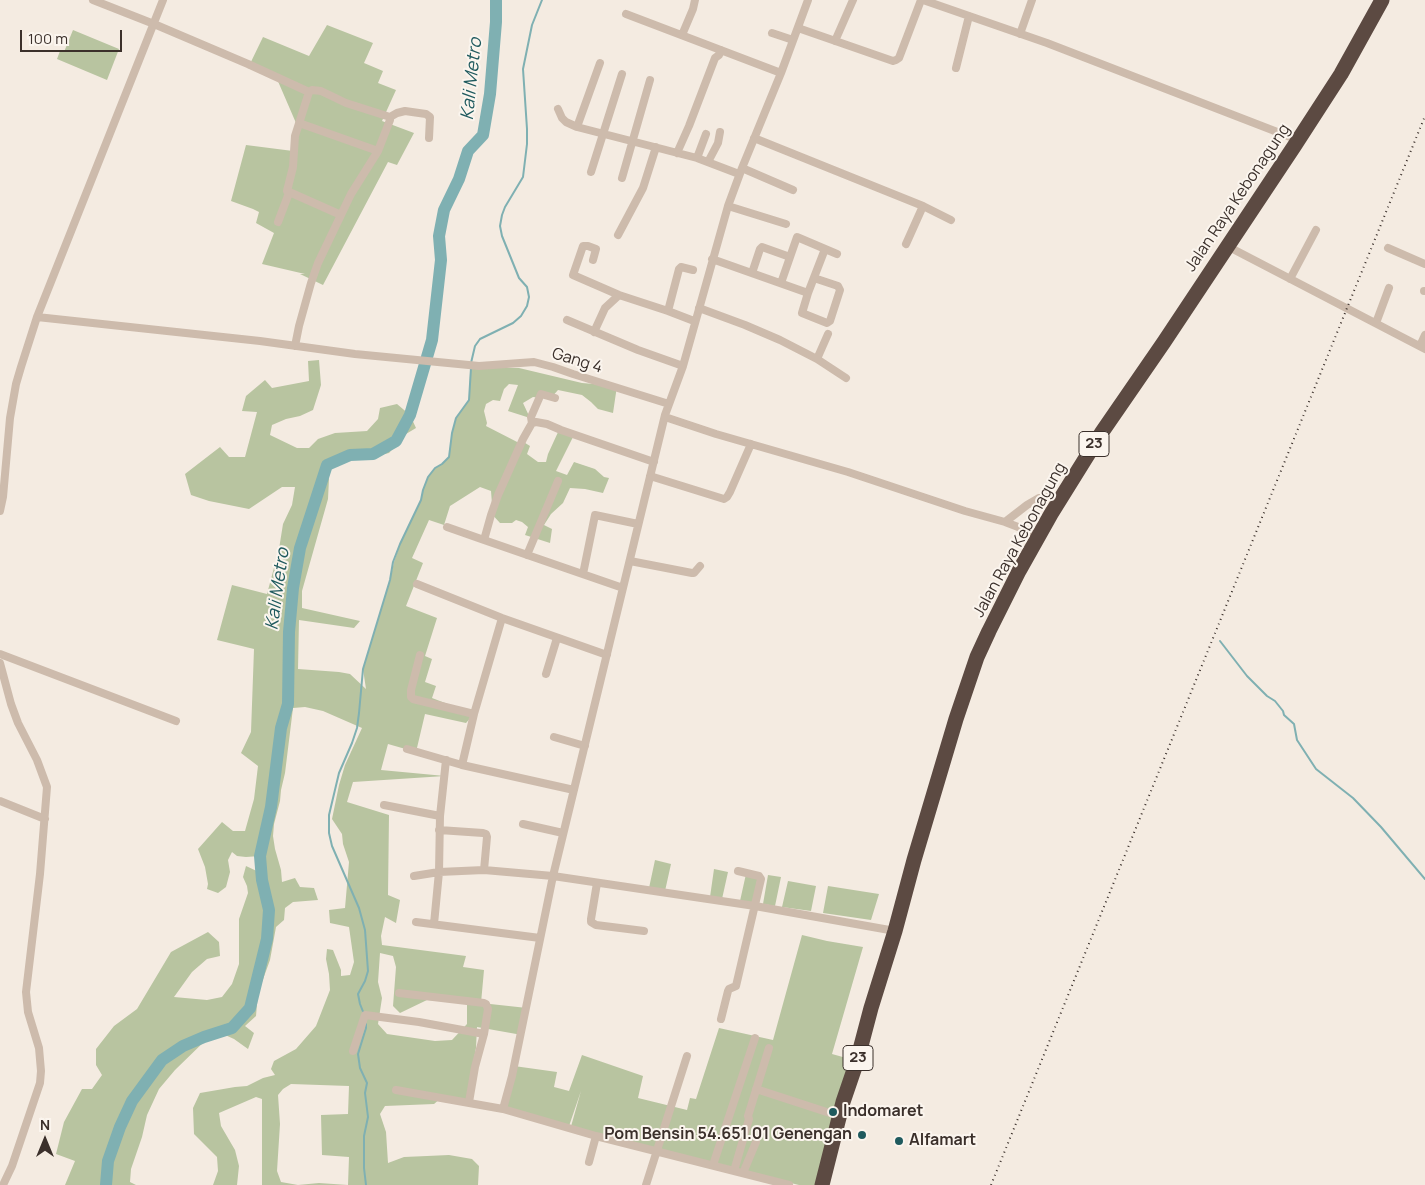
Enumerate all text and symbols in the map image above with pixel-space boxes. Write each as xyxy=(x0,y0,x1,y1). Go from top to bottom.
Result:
scale bar xyxy=(22,20,125,52)
text: 100 m xyxy=(28,28,68,49)
water label: Kali Metro xyxy=(457,37,487,121)
street label: Jalan Raya Kebonagung xyxy=(1181,121,1295,275)
street label: Gang 4 xyxy=(549,344,605,378)
road number: 23 xyxy=(1079,432,1109,456)
street label: Jalan Raya Kebonagung xyxy=(969,459,1071,621)
water label: Kali Metro xyxy=(262,547,294,631)
road number: 23 xyxy=(843,1046,873,1070)
place label: Indomaret xyxy=(843,1102,924,1122)
marker: Indomaret xyxy=(827,1106,839,1118)
north arrow xyxy=(20,1115,70,1165)
text: N xyxy=(40,1115,50,1134)
place label: Pom Bensin 54.651.01 Genengan xyxy=(604,1125,852,1145)
marker: Pom Bensin 54.651.01 Genengan xyxy=(856,1129,868,1141)
place label: Alfamart xyxy=(909,1131,976,1151)
marker: Alfamart xyxy=(893,1135,905,1147)

